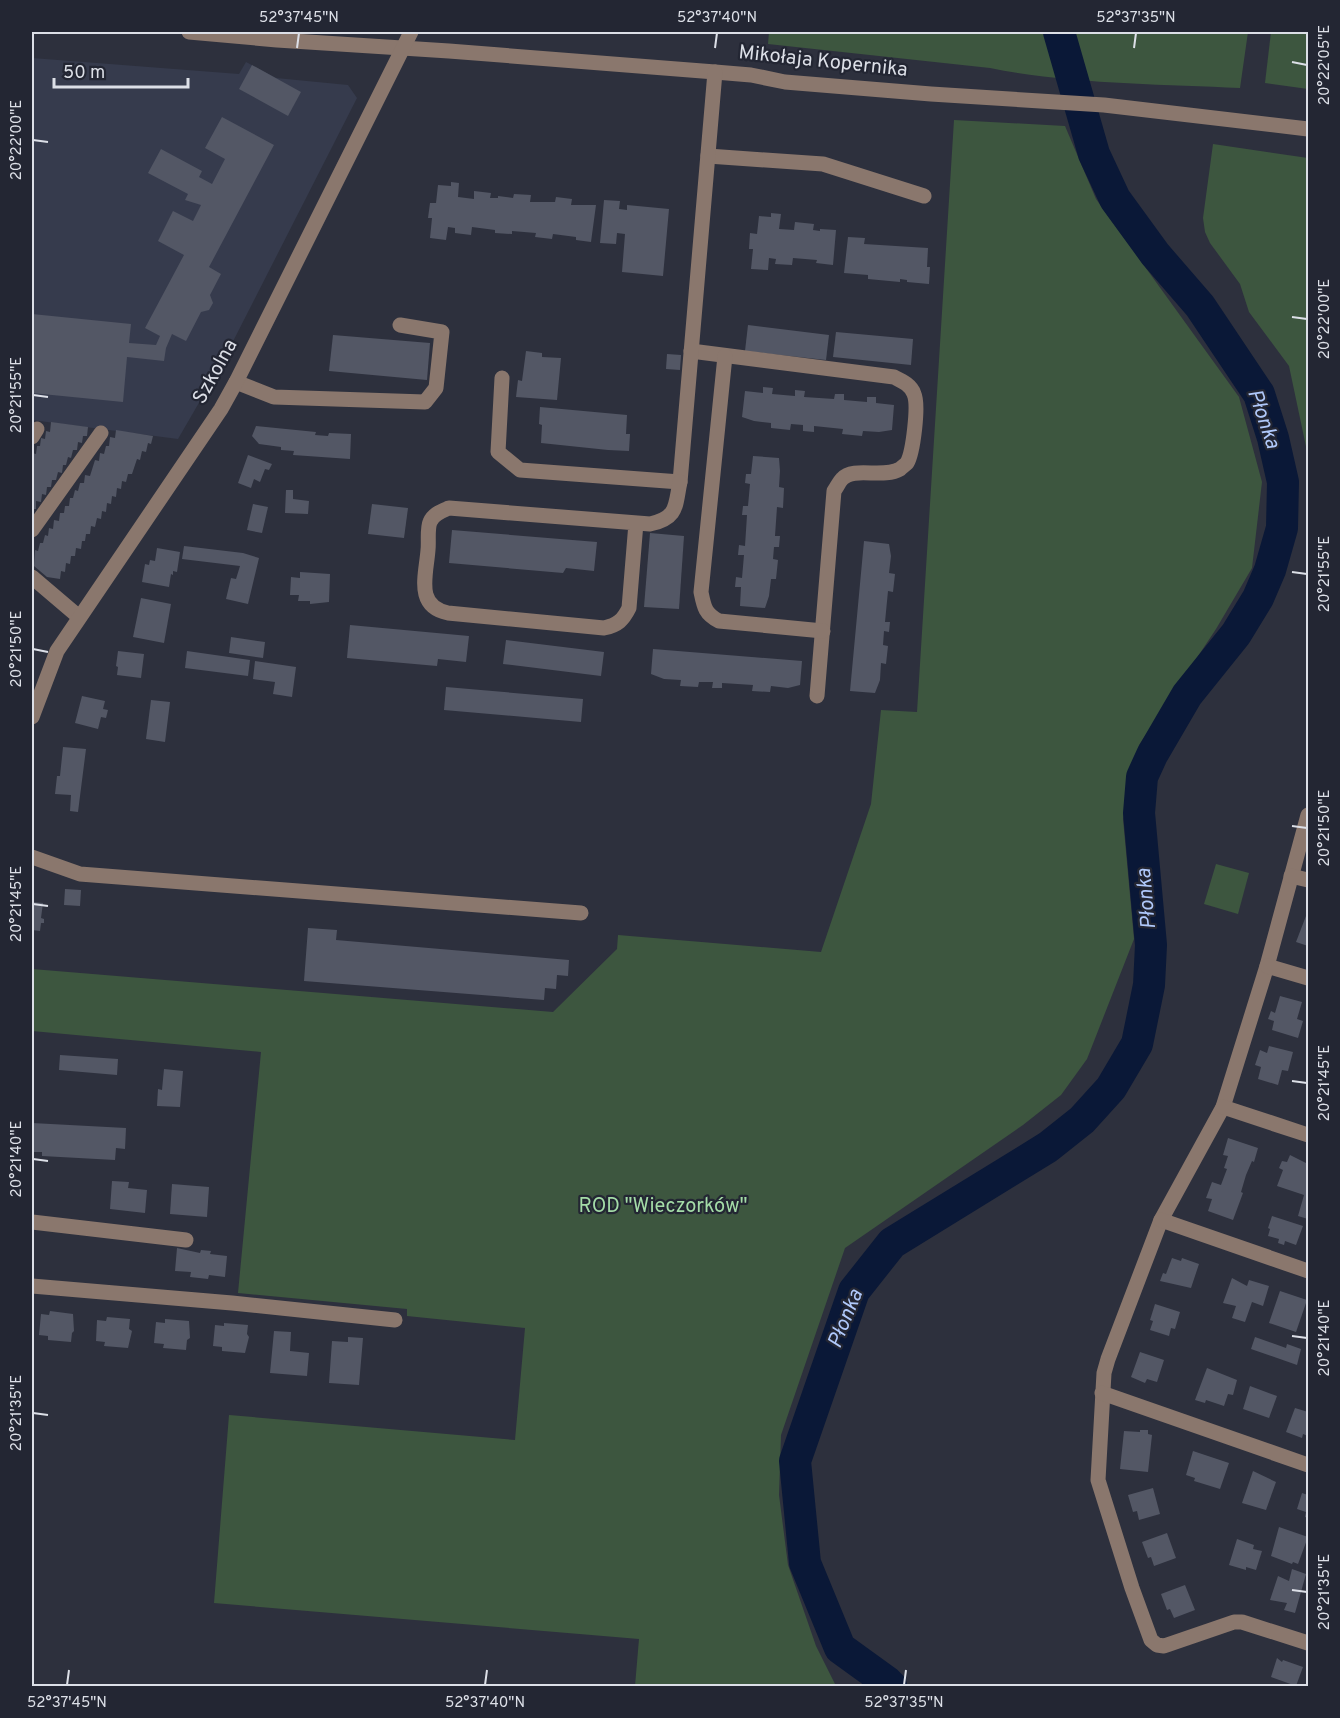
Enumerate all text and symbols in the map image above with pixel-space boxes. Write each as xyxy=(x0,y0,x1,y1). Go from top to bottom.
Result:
text: 52°37'45"N xyxy=(259,9,339,28)
text: 52°37'40"N xyxy=(677,9,757,28)
text: 52°37'35"N xyxy=(1096,9,1176,28)
text: 20°22'05"E xyxy=(1316,25,1335,105)
street label: Mikołaja Kopernika xyxy=(737,40,909,84)
scale bar xyxy=(54,51,188,89)
text: 50 m xyxy=(63,62,105,85)
text: 20°22'00"E xyxy=(8,100,27,180)
text: 20°22'00"E xyxy=(1316,279,1335,359)
street label: Szkolna xyxy=(188,335,244,409)
text: 20°21'55"E xyxy=(8,357,27,433)
water label: Płonka xyxy=(1240,386,1286,453)
text: 20°21'55"E xyxy=(1316,536,1335,612)
text: 20°21'50"E xyxy=(8,611,27,687)
text: 20°21'50"E xyxy=(1316,790,1335,866)
text: 20°21'45"E xyxy=(8,866,27,942)
water label: Płonka xyxy=(1131,867,1163,931)
text: 20°21'45"E xyxy=(1316,1045,1335,1121)
text: 20°21'40"E xyxy=(8,1121,27,1197)
park label: ROD "Wieczorków" xyxy=(578,1194,748,1220)
water label: Płonka xyxy=(822,1285,870,1352)
text: 20°21'40"E xyxy=(1316,1300,1335,1376)
text: 20°21'35"E xyxy=(8,1375,27,1451)
text: 20°21'35"E xyxy=(1316,1554,1335,1630)
text: 52°37'45"N xyxy=(27,1694,107,1713)
text: 52°37'40"N xyxy=(445,1694,525,1713)
text: 52°37'35"N xyxy=(864,1694,944,1713)

